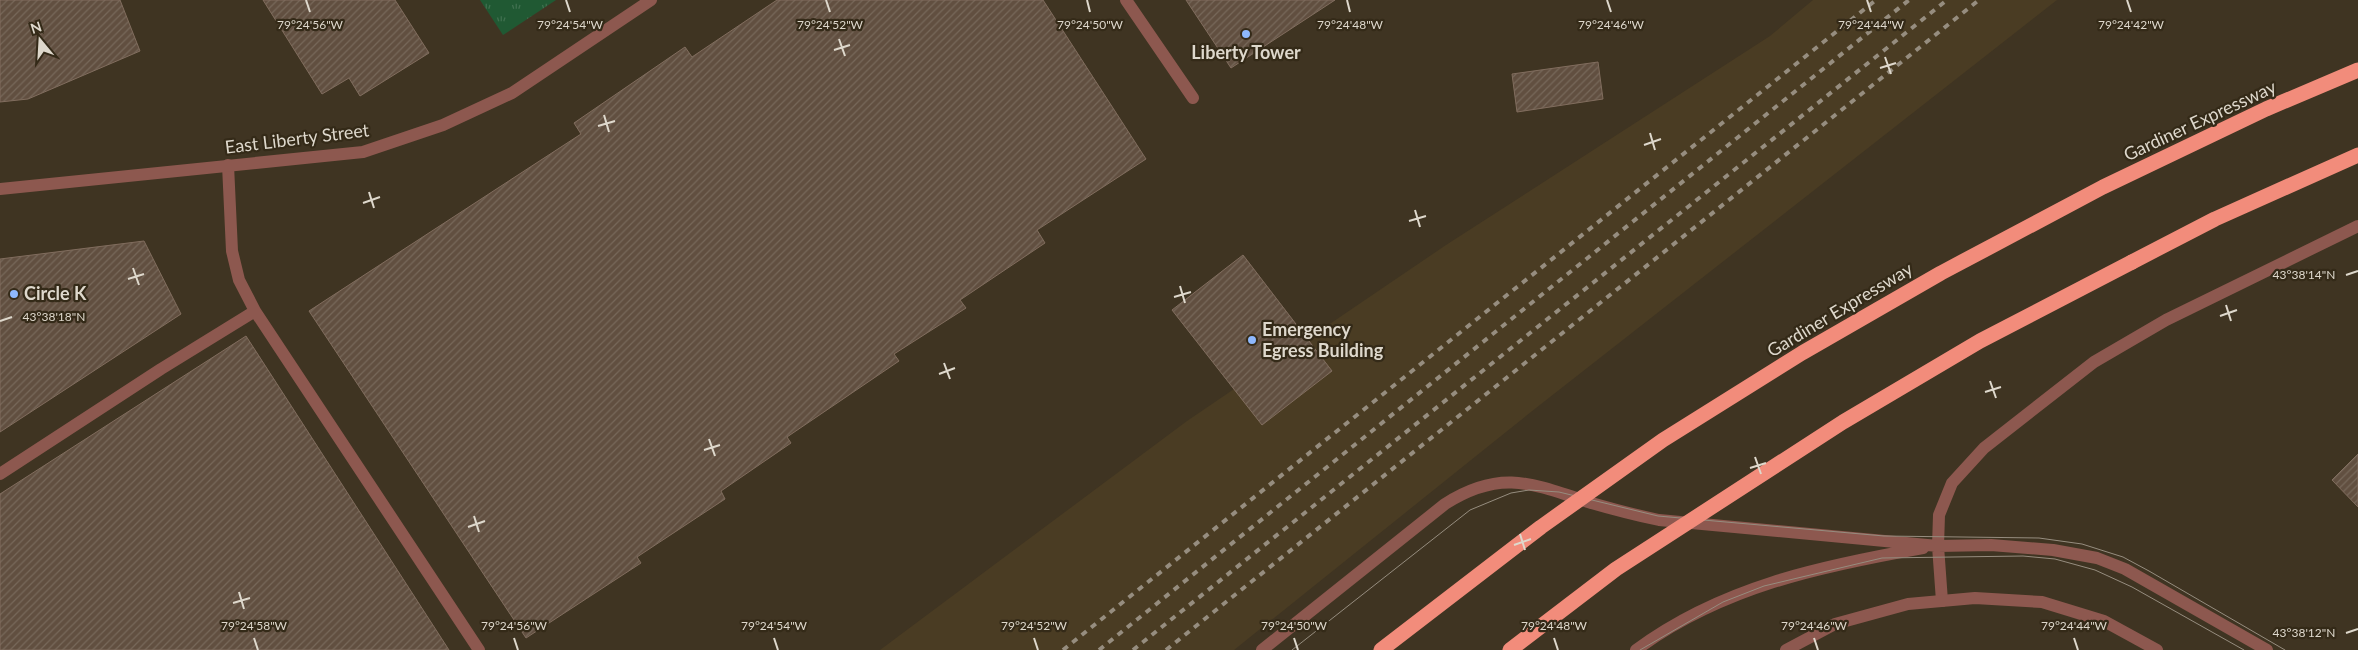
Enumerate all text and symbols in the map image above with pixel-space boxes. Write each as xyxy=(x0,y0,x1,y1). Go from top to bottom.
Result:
north arrow xyxy=(15,15,65,65)
text: N xyxy=(28,17,44,37)
text: 79°24'56"W xyxy=(277,17,344,32)
text: 79°24'54"W xyxy=(537,17,604,32)
text: 79°24'52"W xyxy=(797,17,864,32)
text: 79°24'50"W xyxy=(1057,17,1124,32)
text: 79°24'48"W xyxy=(1317,17,1384,32)
text: 79°24'46"W xyxy=(1578,17,1645,32)
text: 79°24'44"W xyxy=(1838,17,1905,32)
text: 79°24'42"W xyxy=(2098,17,2165,32)
marker: Liberty Tower xyxy=(1240,28,1252,40)
place label: Liberty Tower xyxy=(1191,41,1301,63)
street label: Gardiner Expressway xyxy=(2120,75,2280,165)
street label: East Liberty Street xyxy=(224,118,371,158)
street label: Gardiner Expressway xyxy=(1763,257,1917,361)
text: 43°38'14"N xyxy=(2273,267,2335,282)
place label: Circle K xyxy=(24,282,87,304)
marker: Circle K xyxy=(8,288,20,300)
text: 43°38'18"N xyxy=(23,309,85,324)
place label: Emergency Egress Building xyxy=(1262,318,1384,361)
marker: Emergency Egress Building xyxy=(1246,334,1258,346)
text: 79°24'58"W xyxy=(221,618,288,633)
text: 79°24'56"W xyxy=(481,618,548,633)
text: 79°24'54"W xyxy=(741,618,808,633)
text: 79°24'52"W xyxy=(1001,618,1068,633)
text: 79°24'50"W xyxy=(1261,618,1328,633)
text: 79°24'48"W xyxy=(1521,618,1588,633)
text: 79°24'46"W xyxy=(1781,618,1848,633)
text: 79°24'44"W xyxy=(2041,618,2108,633)
text: 43°38'12"N xyxy=(2273,625,2335,640)

